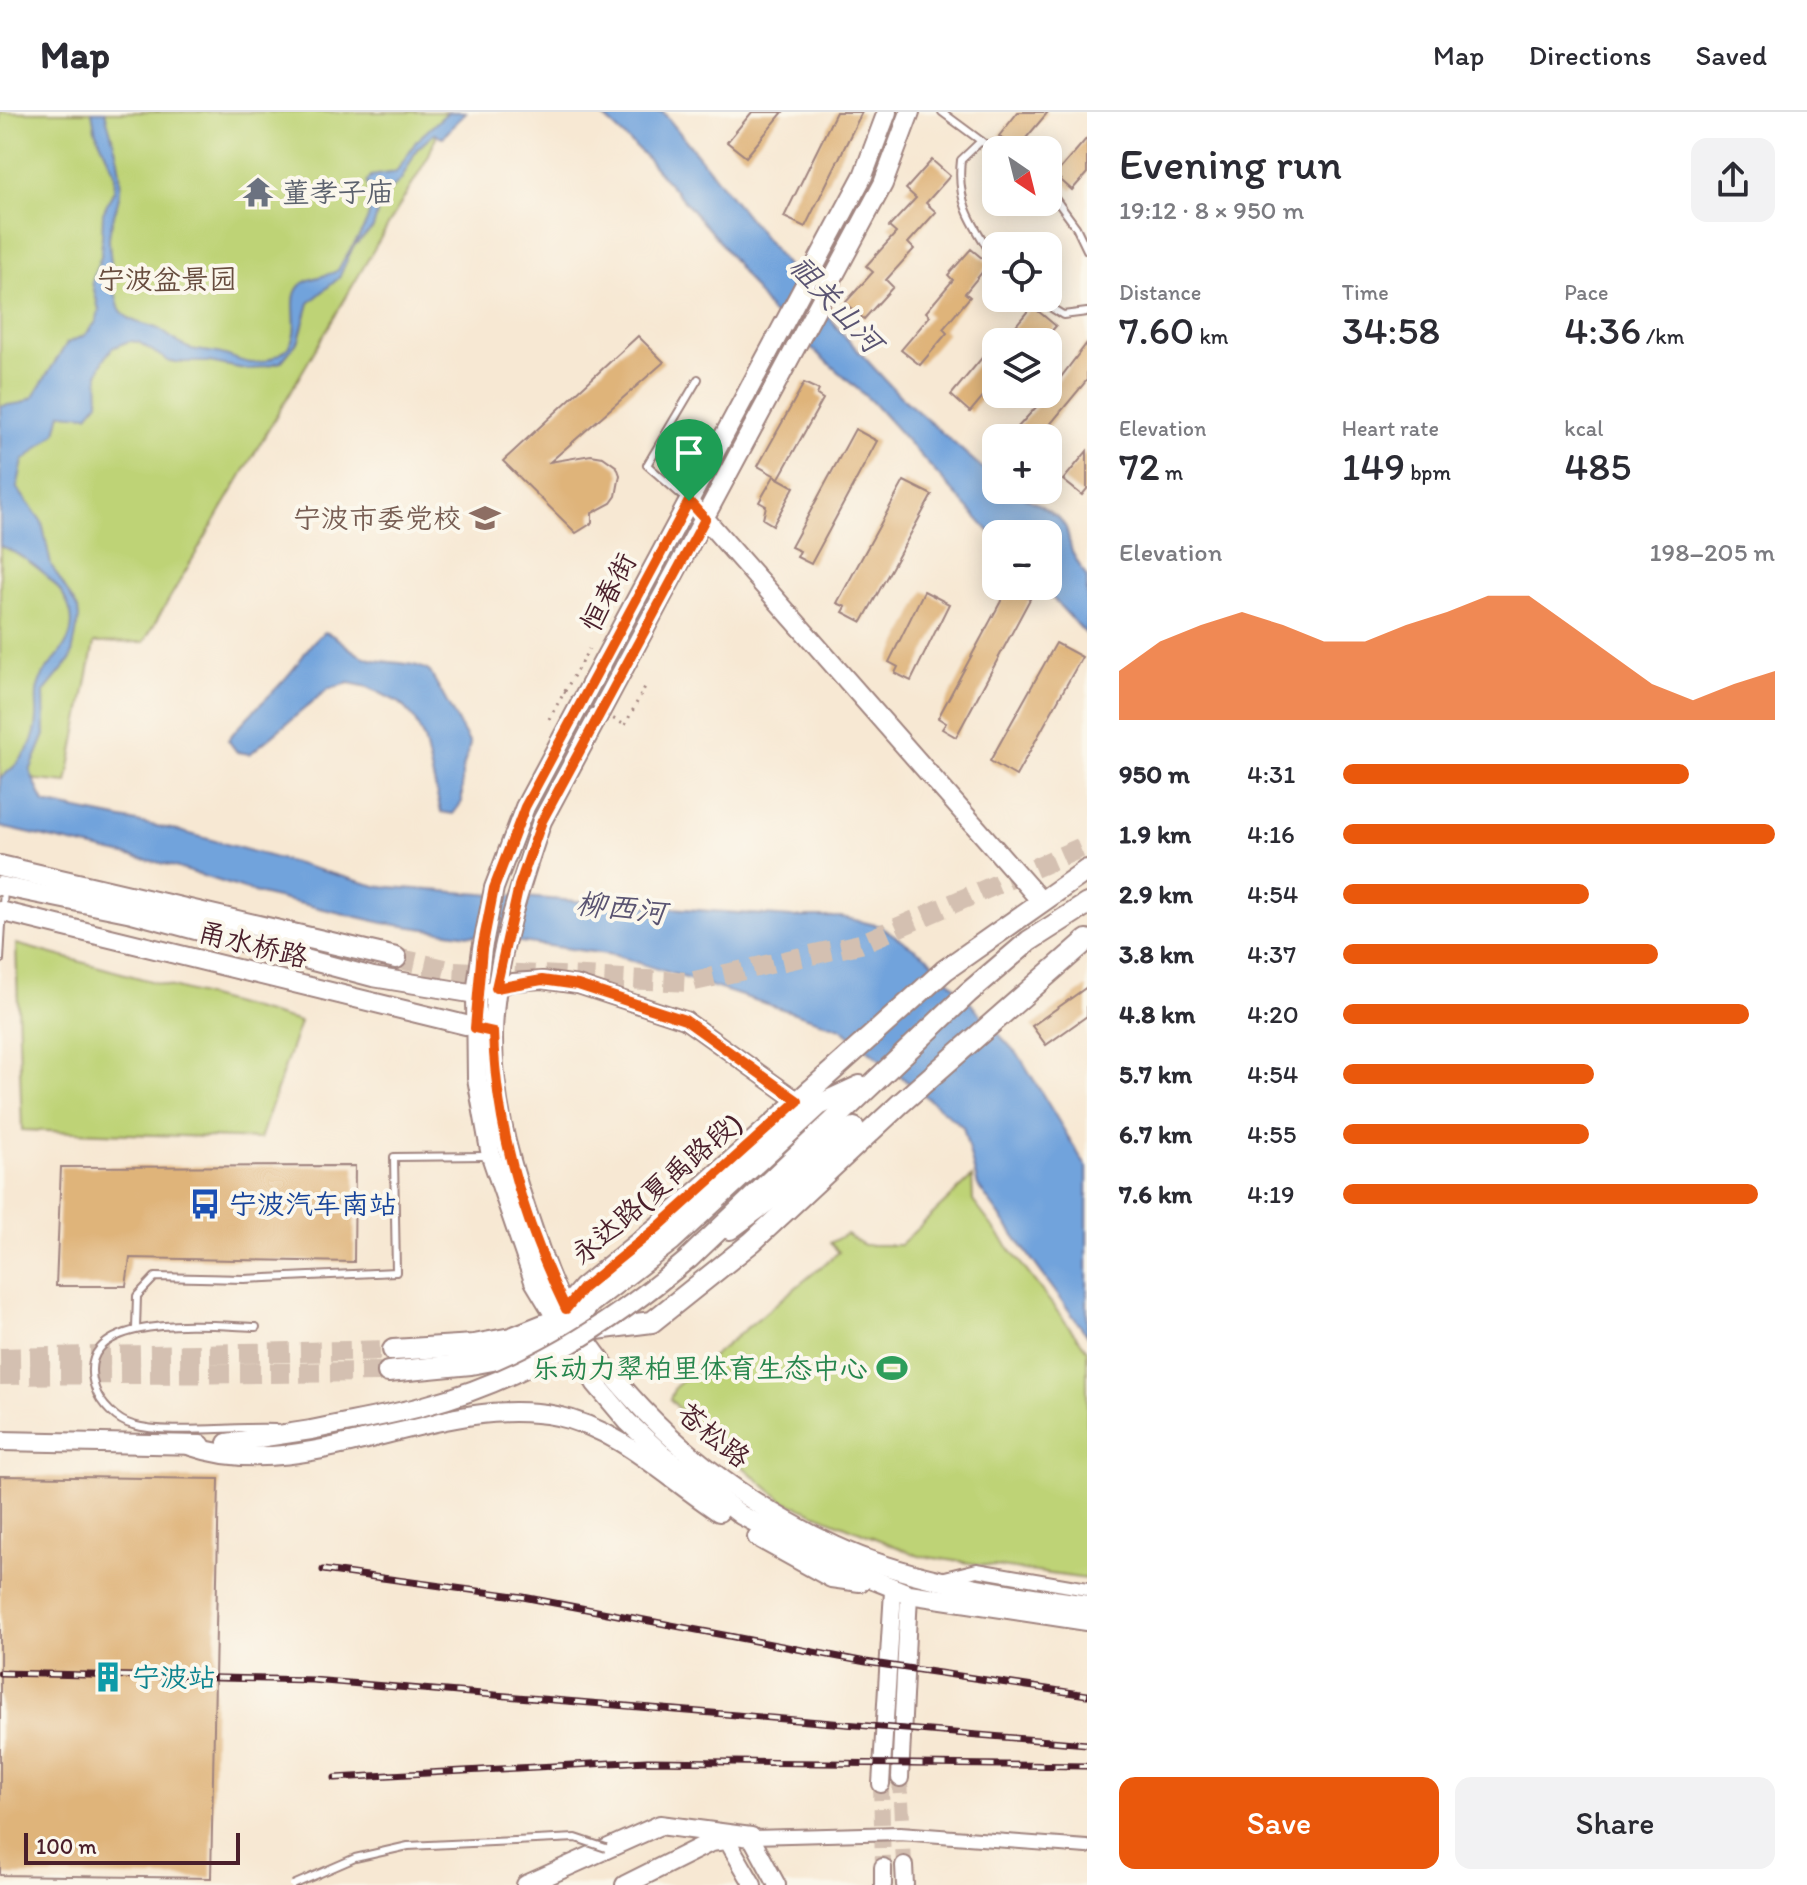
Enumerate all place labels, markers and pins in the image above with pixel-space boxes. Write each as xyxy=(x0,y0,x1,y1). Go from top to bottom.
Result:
temple icon: 董孝子庙 xyxy=(241,175,275,209)
place label: 董孝子庙 xyxy=(282,175,394,209)
pin xyxy=(655,419,723,501)
place label: 宁波市委党校 xyxy=(293,501,461,535)
school or university icon: 宁波市委党校 xyxy=(468,501,502,535)
bus stop icon: 宁波汽车南站 xyxy=(188,1187,222,1221)
place label: 宁波汽车南站 xyxy=(229,1187,397,1221)
place label: 乐动力翠柏里体育生态中心 xyxy=(532,1351,868,1385)
sports icon: 乐动力翠柏里体育生态中心 xyxy=(875,1351,909,1385)
building icon: 宁波站 xyxy=(91,1660,125,1694)
place label: 宁波站 xyxy=(132,1660,216,1694)

